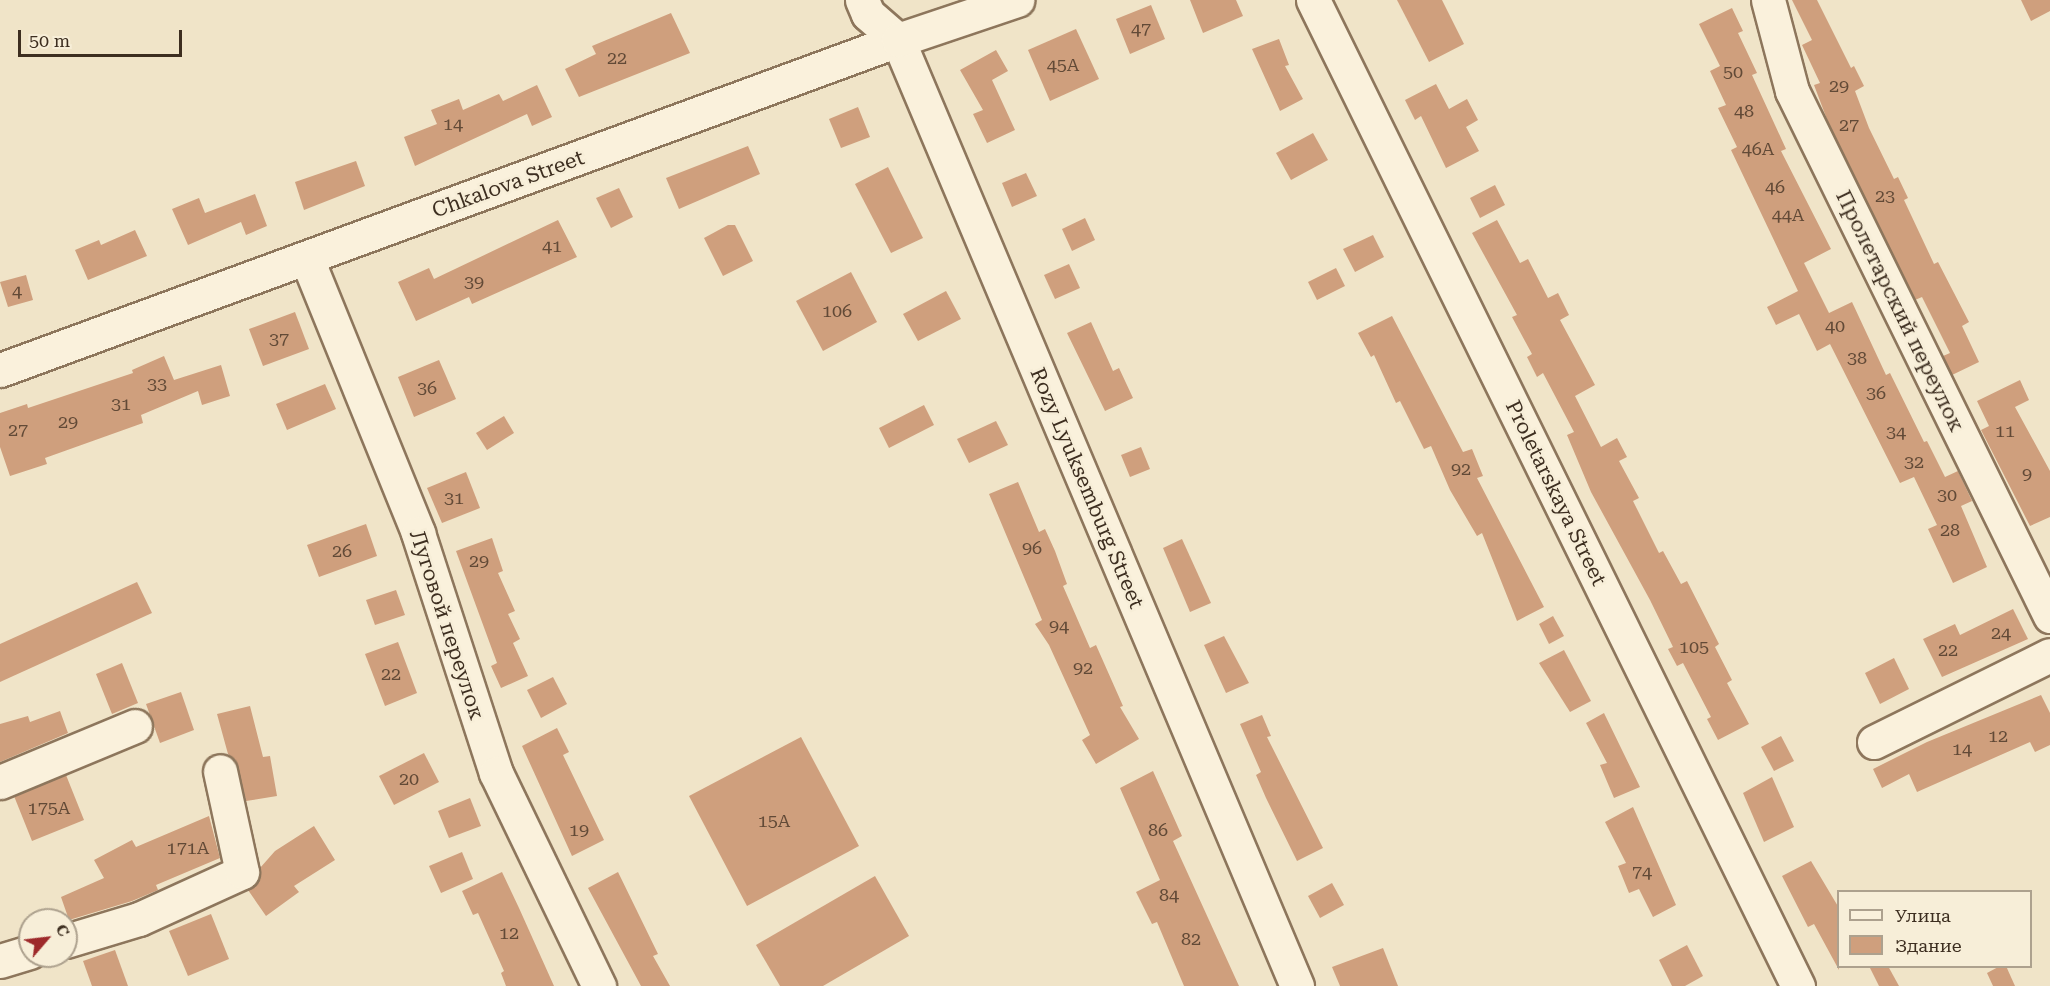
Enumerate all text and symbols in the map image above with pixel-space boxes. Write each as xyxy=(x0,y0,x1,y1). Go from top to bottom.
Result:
scale bar xyxy=(21,18,184,56)
house number: 47 xyxy=(1131,18,1151,40)
text: 50 m xyxy=(29,30,70,51)
house number: 22 xyxy=(607,47,627,69)
house number: 45А xyxy=(1047,54,1079,76)
house number: 50 xyxy=(1723,61,1743,83)
house number: 29 xyxy=(1829,75,1849,97)
house number: 48 xyxy=(1734,100,1754,122)
house number: 14 xyxy=(443,113,463,135)
house number: 27 xyxy=(1839,114,1859,136)
house number: 46А xyxy=(1742,138,1774,160)
street label: Chkalova Street xyxy=(429,145,587,223)
house number: 46 xyxy=(1765,176,1785,198)
house number: 23 xyxy=(1875,185,1895,207)
street label: Пролетарский переулок xyxy=(1831,186,1969,436)
house number: 44А xyxy=(1772,204,1804,226)
house number: 41 xyxy=(542,235,562,257)
house number: 39 xyxy=(464,271,484,293)
house number: 4 xyxy=(12,280,22,302)
house number: 106 xyxy=(822,300,852,322)
house number: 40 xyxy=(1825,315,1845,337)
house number: 37 xyxy=(269,328,289,350)
house number: 38 xyxy=(1847,347,1867,369)
street label: Rozy Lyuksemburg Street xyxy=(1025,364,1149,612)
house number: 33 xyxy=(147,373,167,395)
house number: 36 xyxy=(417,377,437,399)
house number: 36 xyxy=(1866,382,1886,404)
house number: 31 xyxy=(111,393,131,415)
street label: Proletarskaya Street xyxy=(1500,396,1612,590)
house number: 29 xyxy=(58,411,78,433)
house number: 27 xyxy=(8,419,28,441)
house number: 11 xyxy=(1995,420,2015,442)
house number: 34 xyxy=(1886,421,1906,443)
house number: 32 xyxy=(1904,451,1924,473)
house number: 92 xyxy=(1451,458,1471,480)
house number: 9 xyxy=(2022,463,2032,485)
house number: 30 xyxy=(1937,484,1957,506)
house number: 31 xyxy=(444,487,464,509)
house number: 28 xyxy=(1940,519,1960,541)
street label: Луговой переулок xyxy=(404,527,490,723)
house number: 96 xyxy=(1022,537,1042,559)
house number: 26 xyxy=(332,540,352,562)
house number: 29 xyxy=(469,550,489,572)
house number: 94 xyxy=(1049,615,1069,637)
house number: 24 xyxy=(1991,622,2011,644)
house number: 105 xyxy=(1679,636,1709,658)
house number: 22 xyxy=(1938,639,1958,661)
house number: 92 xyxy=(1073,657,1093,679)
house number: 22 xyxy=(381,663,401,685)
house number: 12 xyxy=(1988,725,2008,747)
house number: 14 xyxy=(1952,738,1972,760)
house number: 20 xyxy=(399,768,419,790)
house number: 175А xyxy=(28,797,70,819)
house number: 15А xyxy=(758,810,790,832)
house number: 19 xyxy=(569,819,589,841)
house number: 86 xyxy=(1148,819,1168,841)
house number: 171А xyxy=(167,837,209,859)
house number: 74 xyxy=(1632,861,1652,883)
house number: 84 xyxy=(1159,884,1179,906)
legend xyxy=(1837,890,2032,968)
text: Улица xyxy=(1895,905,1951,926)
north arrow xyxy=(18,908,78,968)
text: С xyxy=(52,921,74,940)
house number: 12 xyxy=(499,922,519,944)
house number: 82 xyxy=(1181,928,1201,950)
text: Здание xyxy=(1895,935,1962,956)

